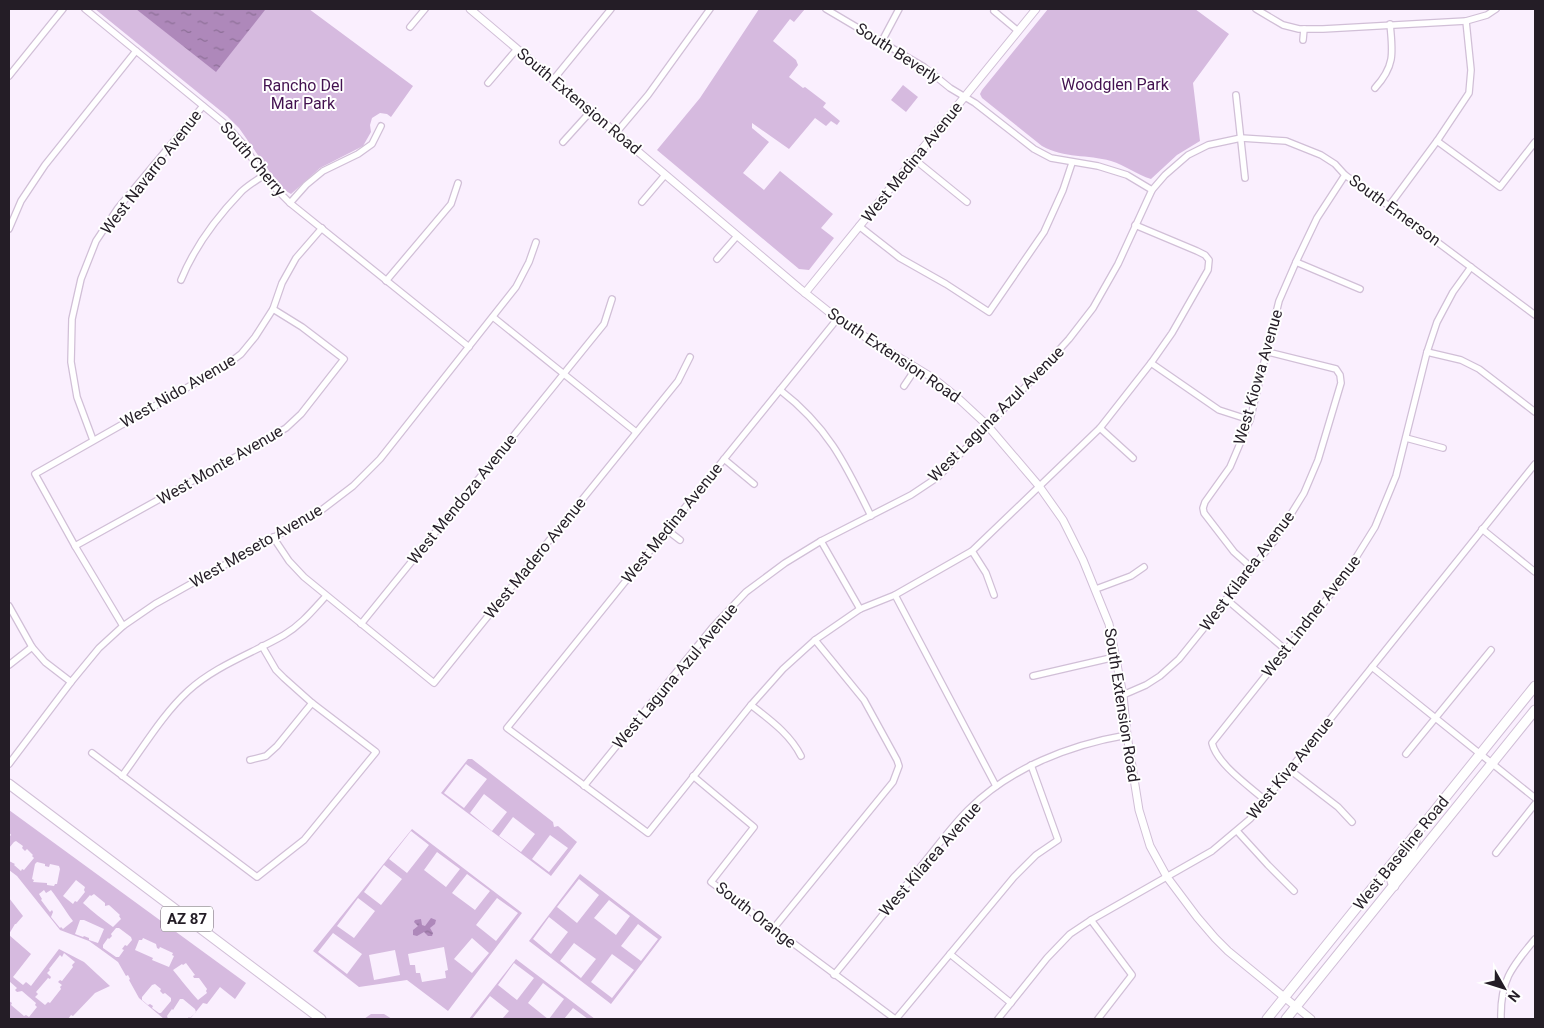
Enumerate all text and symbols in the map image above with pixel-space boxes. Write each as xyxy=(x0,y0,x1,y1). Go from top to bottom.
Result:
street label: South Beverly xyxy=(852,19,944,88)
street label: South Extension Road xyxy=(513,44,645,158)
park label: Woodglen Park xyxy=(1061,75,1170,94)
park label: Rancho Del Mar Park xyxy=(263,76,343,113)
street label: West Medina Avenue xyxy=(858,98,966,226)
street label: West Navarro Avenue xyxy=(97,106,205,238)
street label: South Cherry xyxy=(216,118,290,201)
street label: South Emerson xyxy=(1345,170,1445,250)
street label: South Extension Road xyxy=(824,304,964,406)
street label: West Kiowa Avenue xyxy=(1230,307,1286,447)
street label: West Laguna Azul Avenue xyxy=(924,342,1068,486)
street label: West Nido Avenue xyxy=(117,350,239,432)
street label: West Monte Avenue xyxy=(154,421,286,509)
street label: West Mendoza Avenue xyxy=(404,430,520,568)
street label: West Medina Avenue xyxy=(618,459,726,587)
street label: West Madero Avenue xyxy=(480,493,590,623)
street label: West Meseto Avenue xyxy=(186,500,326,592)
street label: West Kilarea Avenue xyxy=(1196,507,1298,635)
street label: West Lindner Avenue xyxy=(1258,551,1364,681)
street label: West Laguna Azul Avenue xyxy=(609,599,741,753)
street label: South Extension Road xyxy=(1100,627,1144,783)
street label: West Kiva Avenue xyxy=(1243,713,1337,823)
street label: West Baseline Road xyxy=(1349,792,1453,914)
street label: West Kilarea Avenue xyxy=(875,798,985,920)
street label: South Orange xyxy=(712,878,800,952)
road number: AZ 87 xyxy=(161,906,213,932)
north arrow xyxy=(1479,963,1529,1013)
text: N xyxy=(1505,987,1523,1005)

